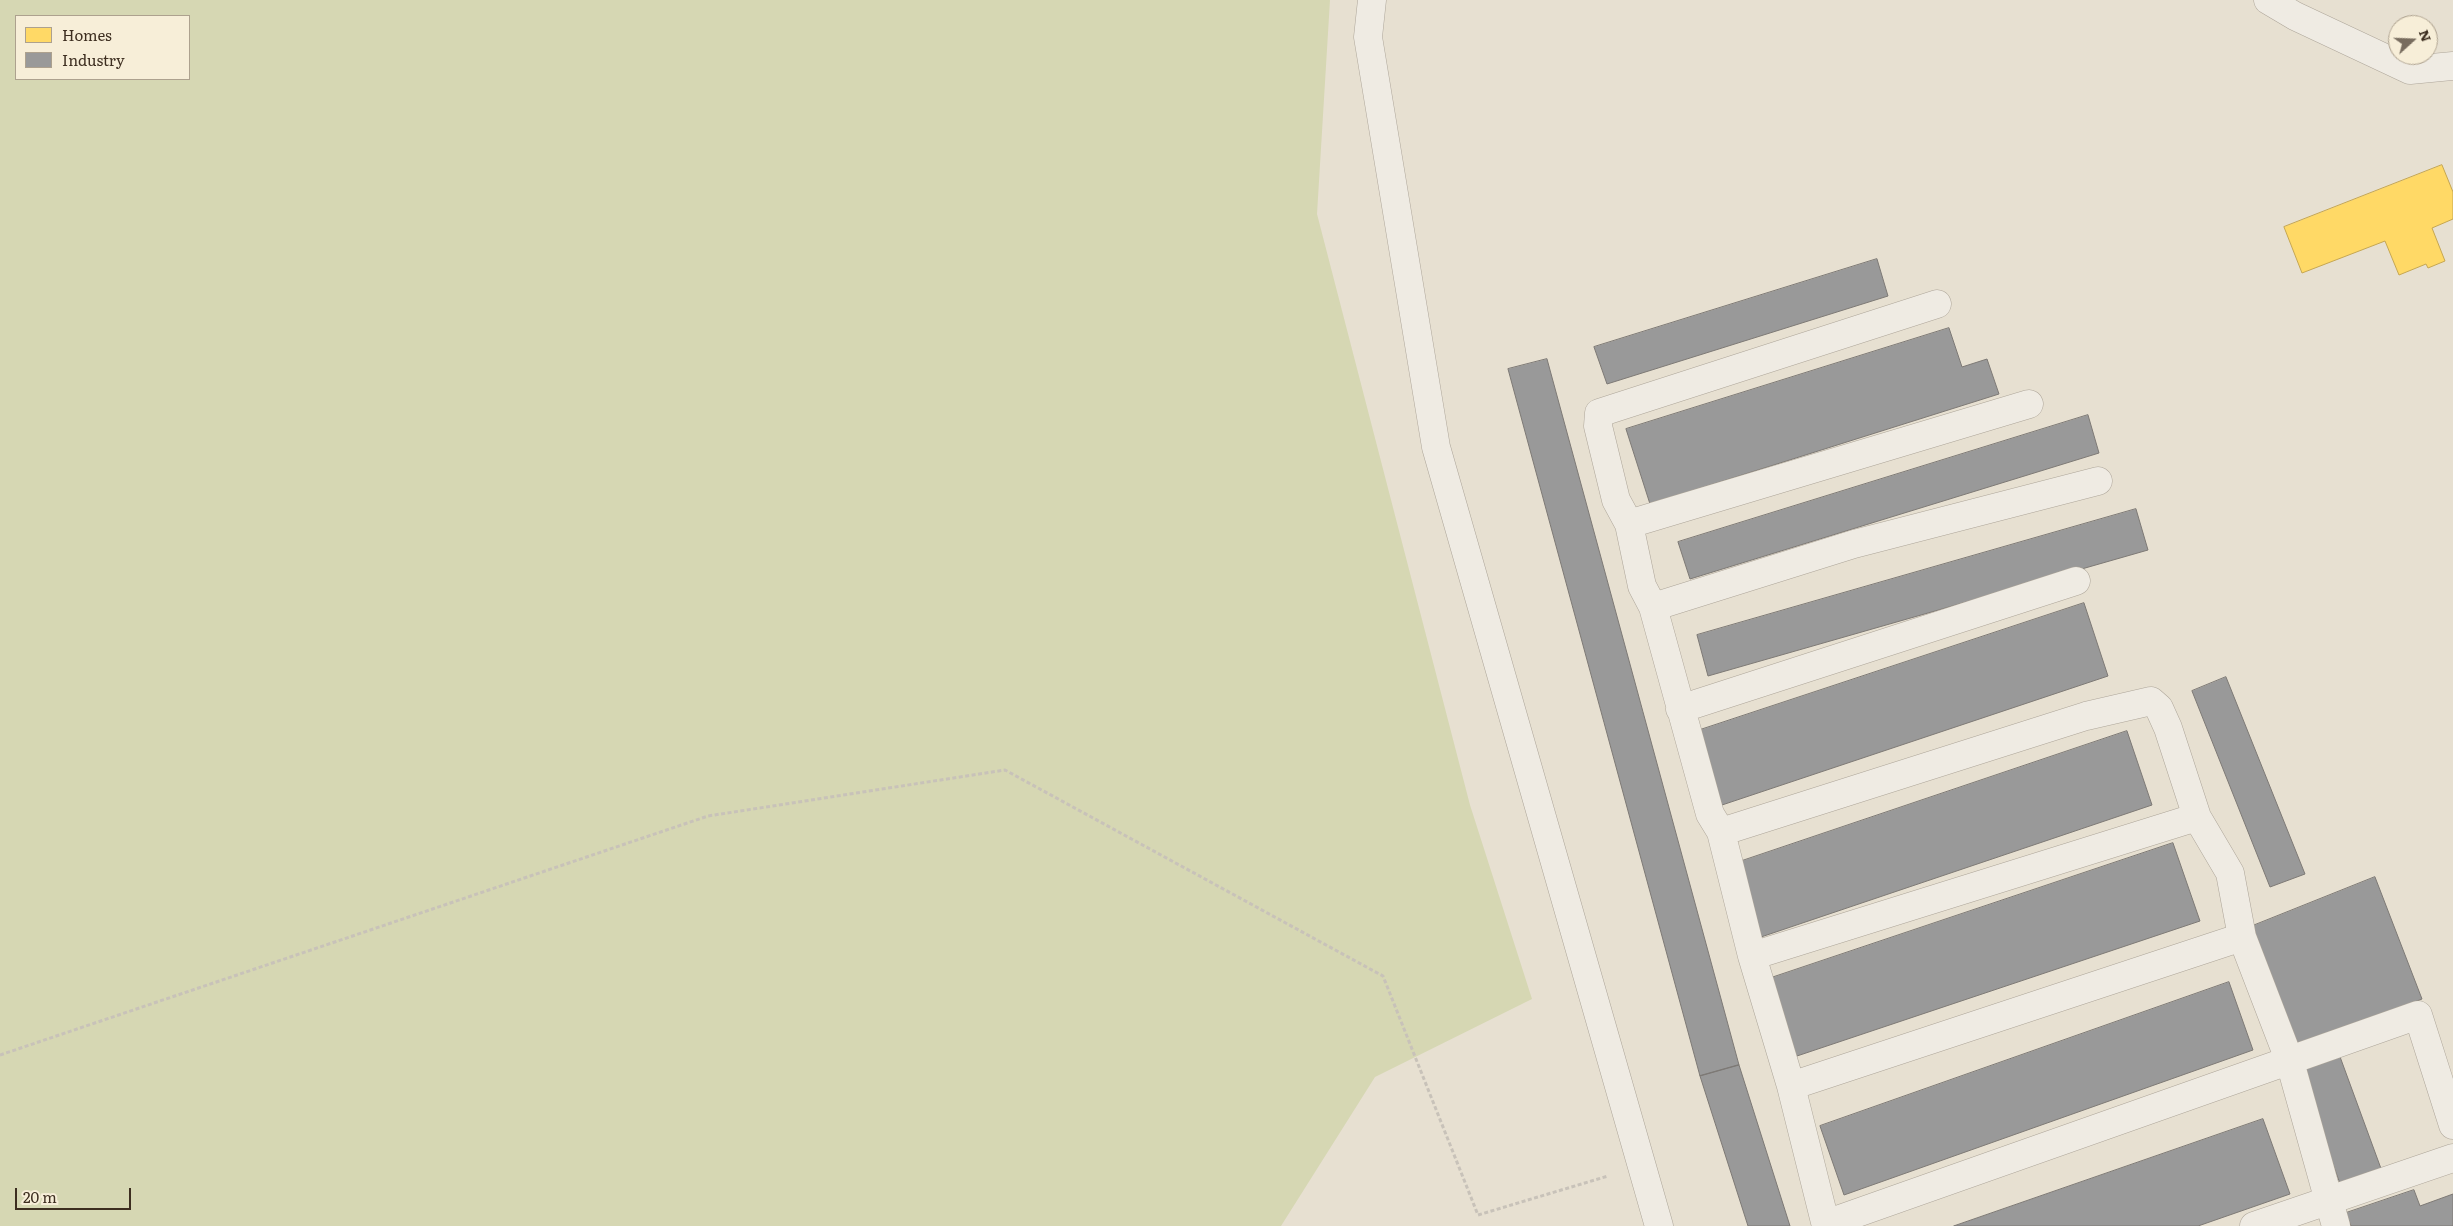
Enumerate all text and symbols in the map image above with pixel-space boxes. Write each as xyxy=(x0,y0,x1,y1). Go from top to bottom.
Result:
legend xyxy=(15,15,190,80)
north arrow xyxy=(2388,15,2438,65)
text: Homes xyxy=(62,23,112,46)
text: N xyxy=(2415,26,2438,44)
text: Industry xyxy=(62,48,125,71)
scale bar xyxy=(18,1178,134,1210)
text: 20 m xyxy=(23,1185,57,1208)

